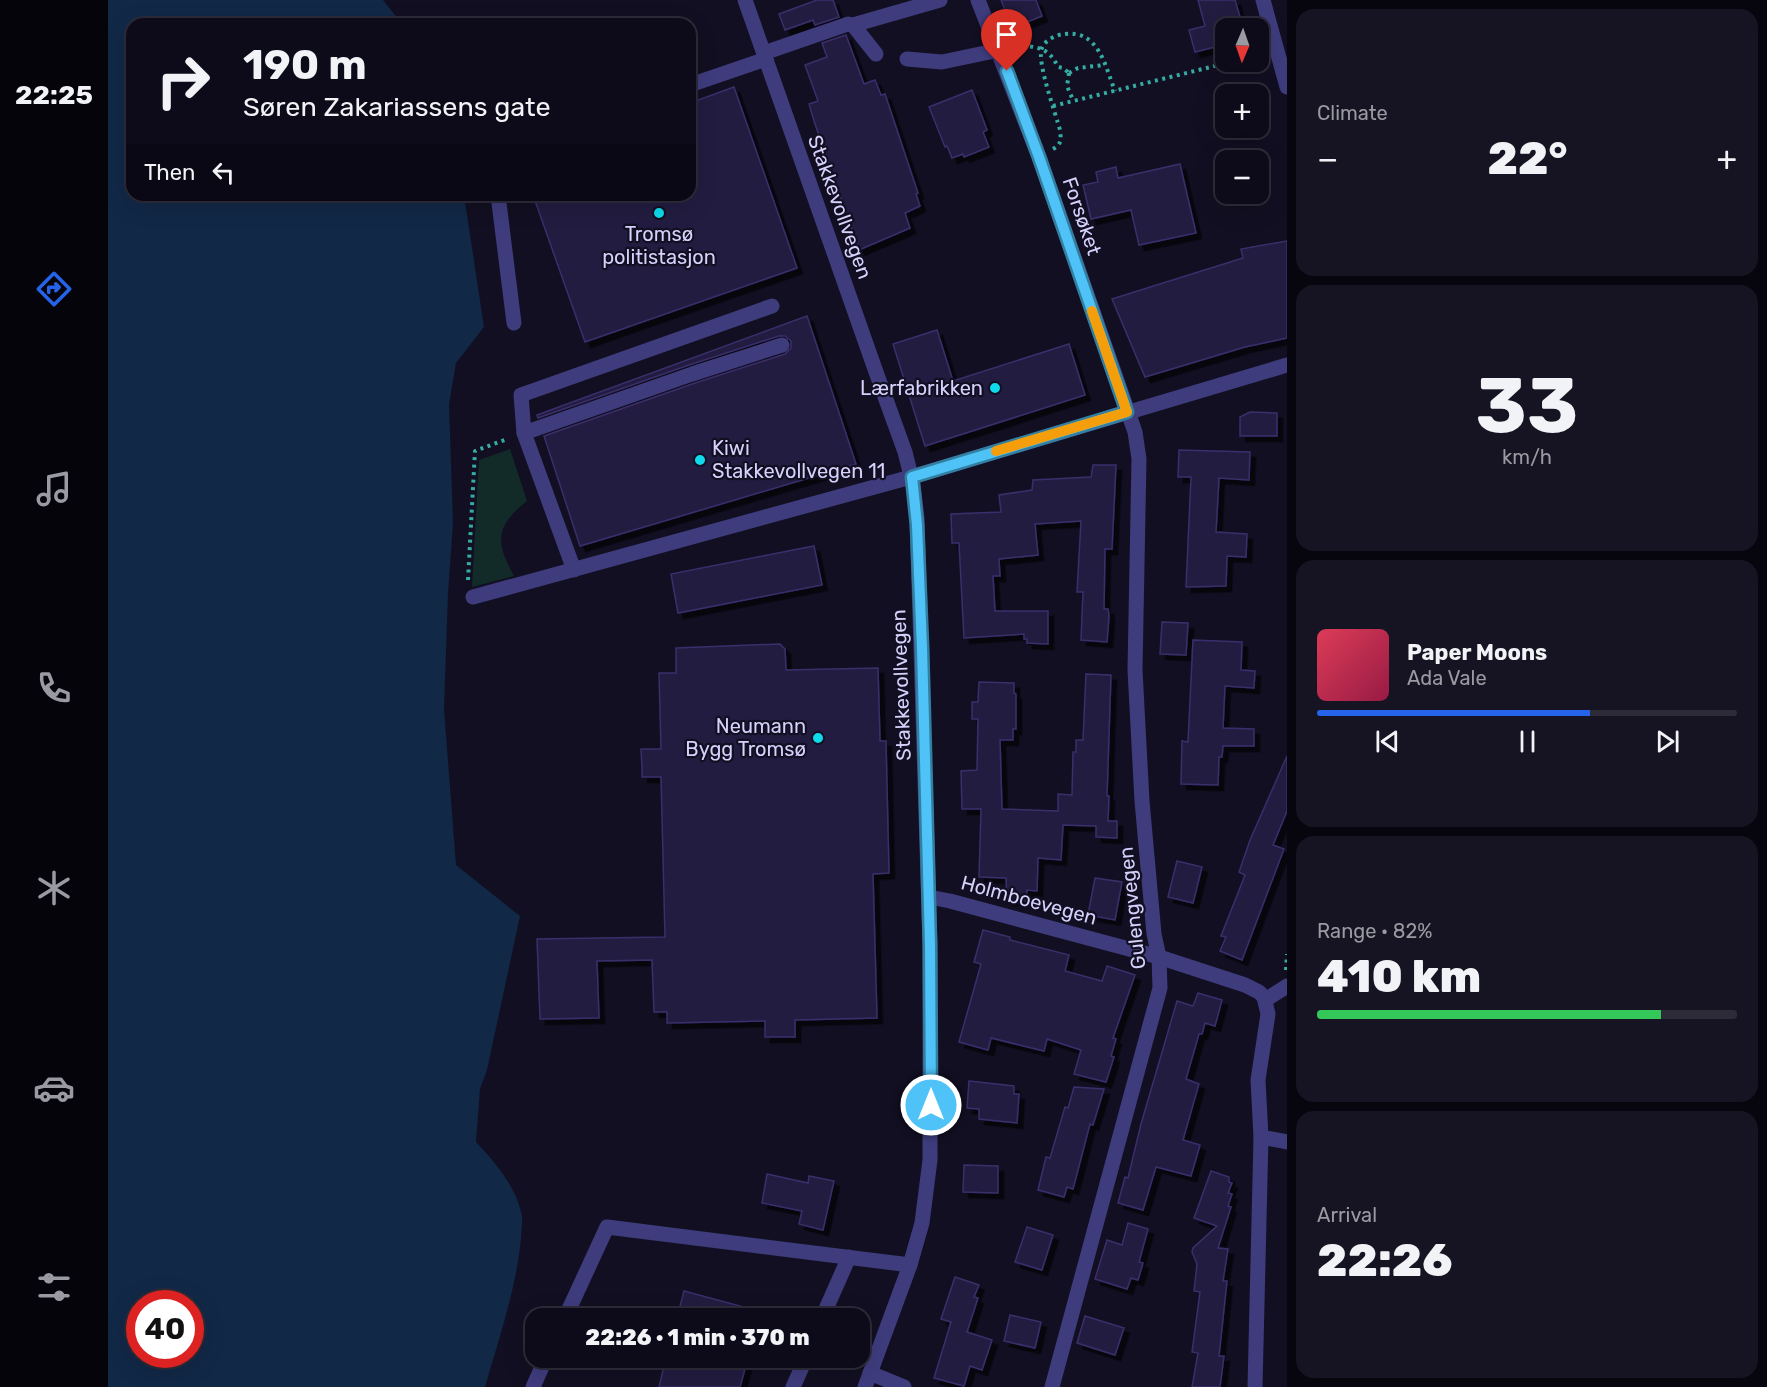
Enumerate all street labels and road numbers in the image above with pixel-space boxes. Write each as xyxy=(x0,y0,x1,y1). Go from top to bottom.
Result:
street label: Stakkevollvegen xyxy=(803,132,877,282)
street label: Forsøket xyxy=(1057,174,1107,258)
street label: Stakkevollvegen xyxy=(886,609,916,761)
street label: Gulengvegen xyxy=(1114,846,1150,970)
street label: Holmboevegen xyxy=(958,870,1100,930)

